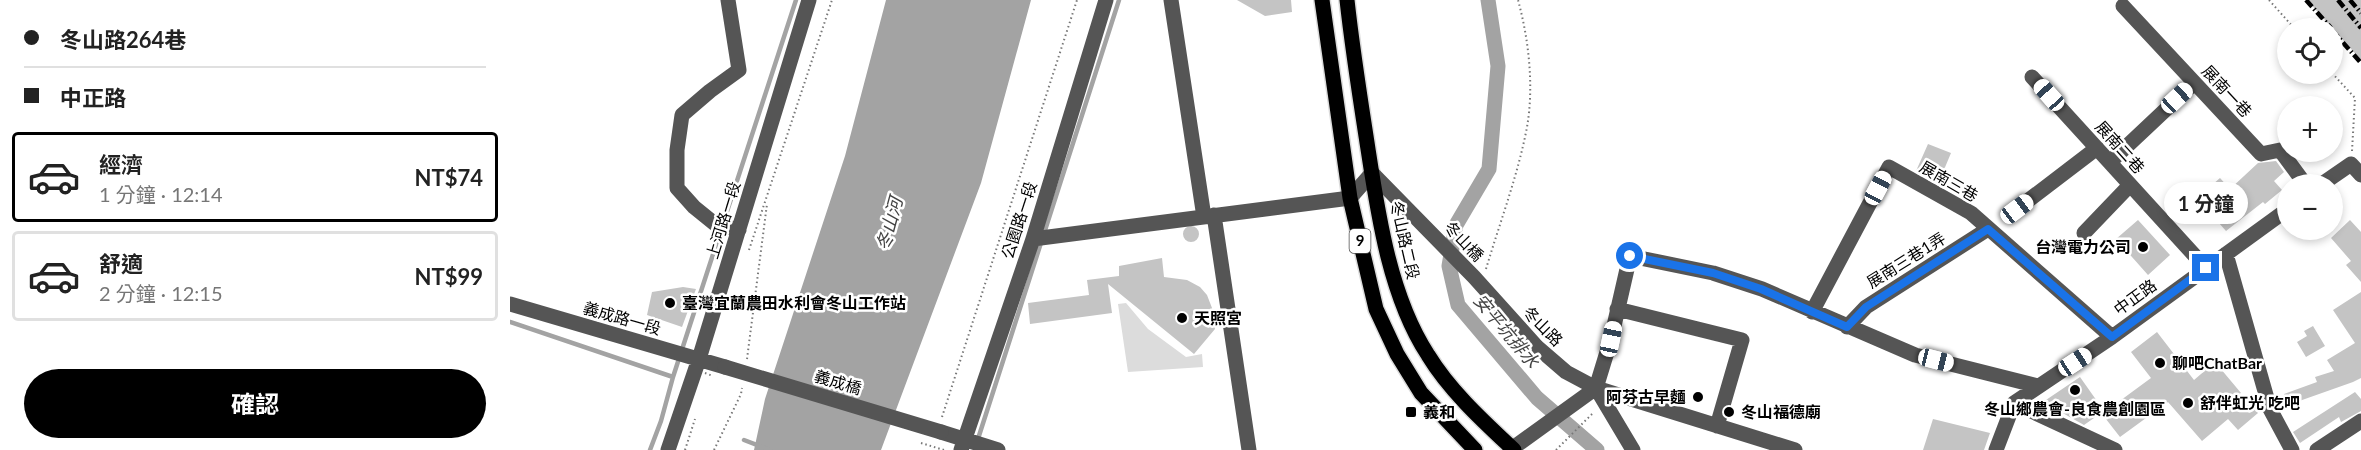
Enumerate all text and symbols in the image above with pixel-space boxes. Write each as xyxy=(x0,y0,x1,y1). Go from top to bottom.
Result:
map controls xyxy=(2277,18,2343,240)
button: locate xyxy=(2277,18,2343,84)
text: 冬山路264巷 xyxy=(60,26,186,53)
street label: 展南一巷 xyxy=(2199,61,2256,121)
car xyxy=(2030,76,2068,114)
car xyxy=(2158,79,2196,117)
text: 中正路 xyxy=(60,84,126,111)
button: + xyxy=(2277,96,2343,162)
street label: 展南二巷 xyxy=(2092,117,2149,177)
icon: car xyxy=(27,150,81,204)
text: 經濟 xyxy=(99,151,143,178)
street label: 展南三巷 xyxy=(1917,156,1982,205)
text: NT$74 xyxy=(415,164,483,191)
car xyxy=(1862,168,1894,208)
button: − xyxy=(2277,174,2343,240)
street label: 上河路一段 xyxy=(702,179,743,261)
street label: 公園路一段 xyxy=(997,179,1040,261)
callout: 1 分鐘 xyxy=(2164,181,2248,223)
text: 1 分鐘 · 12:14 xyxy=(99,182,223,206)
car xyxy=(1997,191,2037,227)
text: 1 分鐘 xyxy=(2178,191,2234,215)
water label: 冬山河 xyxy=(871,192,907,253)
street label: 冬山路二段 xyxy=(1387,199,1424,281)
street label: 冬山橋 xyxy=(1441,217,1488,265)
street label: 展南三巷1弄 xyxy=(1863,228,1949,291)
road number: 9 xyxy=(1350,229,1370,253)
place label: 台灣電力公司 xyxy=(2035,237,2131,256)
marker: 台灣電力公司 xyxy=(2136,240,2150,254)
route start xyxy=(1616,242,1643,269)
icon: car xyxy=(27,249,81,303)
text: 舒適 xyxy=(99,250,143,277)
route end xyxy=(2192,254,2219,281)
text: NT$99 xyxy=(415,263,483,290)
street label: 中正路 xyxy=(2110,275,2160,318)
text: 2 分鐘 · 12:15 xyxy=(99,281,223,305)
water label: 安平坑排水 xyxy=(1469,289,1545,373)
place label: 臺灣宜蘭農田水利會冬山工作站 xyxy=(682,293,906,312)
marker: 臺灣宜蘭農田水利會冬山工作站 xyxy=(663,296,677,310)
street label: 義成路一段 xyxy=(581,297,663,338)
street label: 冬山路 xyxy=(1520,302,1567,349)
place label: 天照宮 xyxy=(1194,308,1242,327)
marker: 天照宮 xyxy=(1175,311,1189,325)
car xyxy=(1598,320,1624,358)
car xyxy=(2055,345,2095,379)
car xyxy=(1916,347,1956,373)
place label: 聊吧ChatBar xyxy=(2172,353,2262,372)
marker: 聊吧ChatBar xyxy=(2153,356,2167,370)
street label: 義成橋 xyxy=(812,365,864,398)
button: 確認 xyxy=(24,369,486,438)
marker: 冬山鄉農會-良食農創園區 xyxy=(2068,383,2082,397)
place label: 阿芬古早麵 xyxy=(1606,387,1686,406)
marker: 阿芬古早麵 xyxy=(1691,390,1705,404)
place label: 舒伴虹光 吃吧 xyxy=(2200,393,2300,412)
marker: 舒伴虹光 吃吧 xyxy=(2181,396,2195,410)
place label: 冬山鄉農會-良食農創園區 xyxy=(1984,399,2166,418)
place label: 義和 xyxy=(1423,402,1455,421)
place label: 冬山福德廟 xyxy=(1741,402,1821,421)
marker: 義和 xyxy=(1404,405,1418,419)
marker: 冬山福德廟 xyxy=(1722,405,1736,419)

